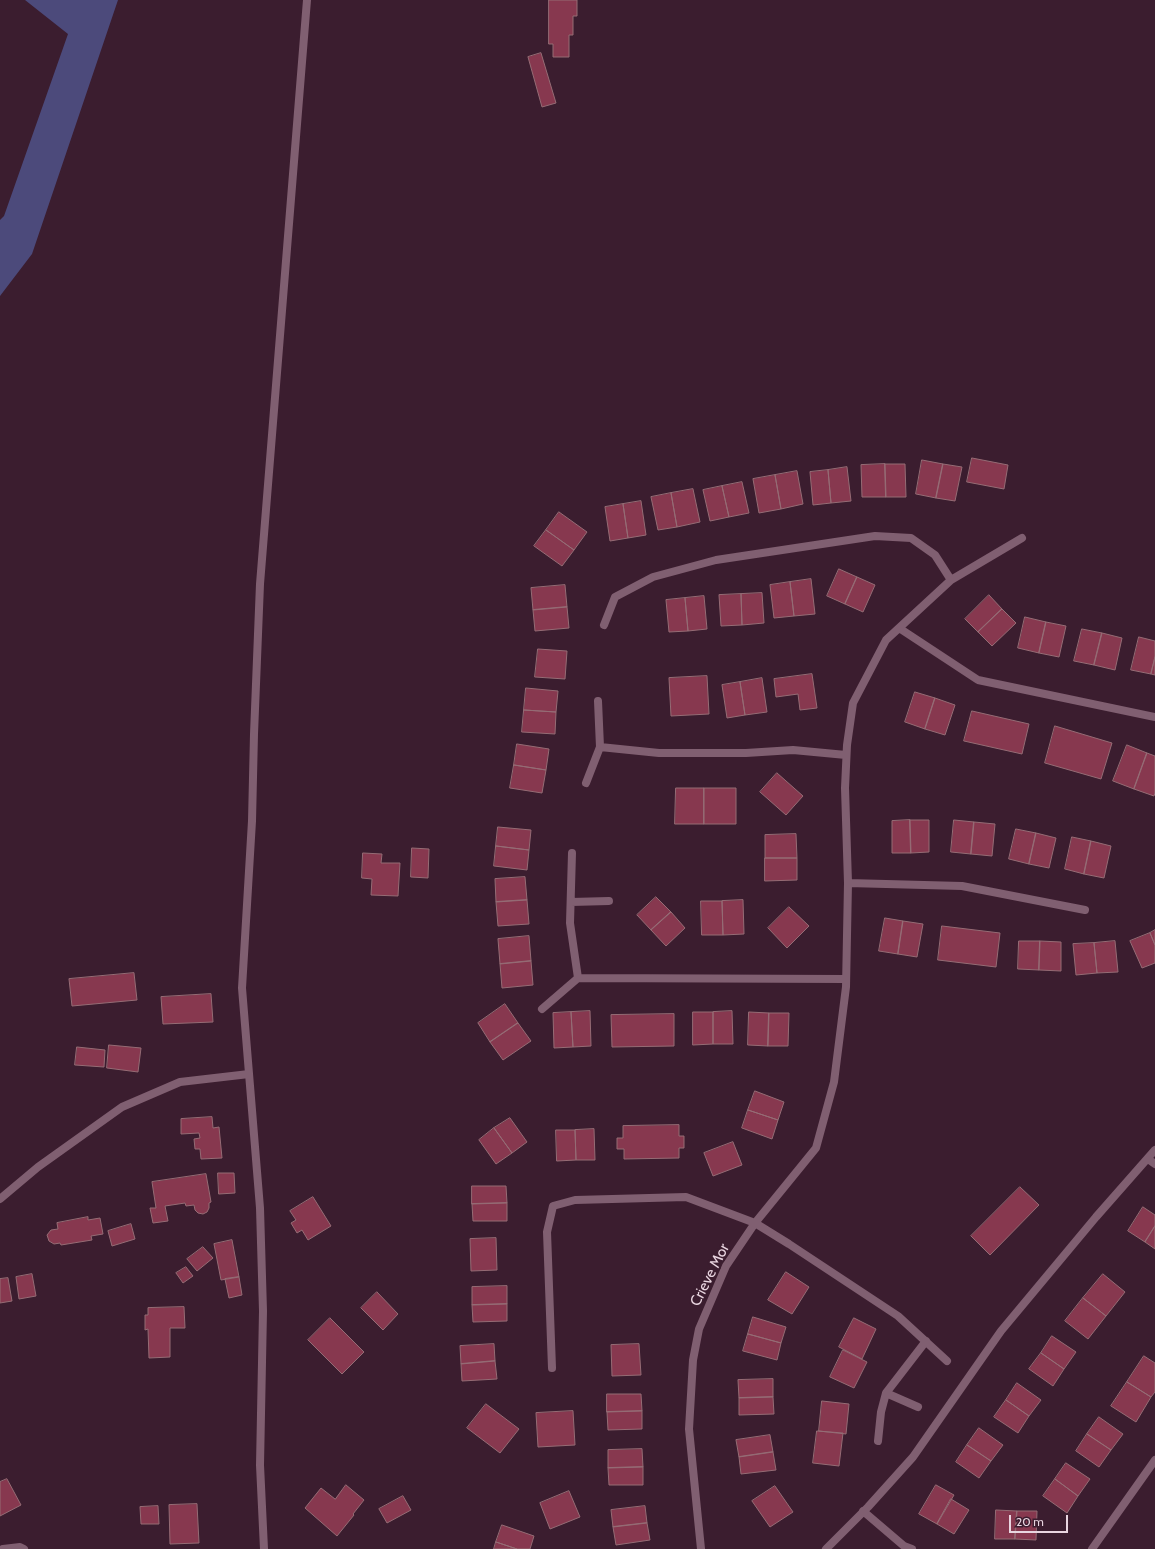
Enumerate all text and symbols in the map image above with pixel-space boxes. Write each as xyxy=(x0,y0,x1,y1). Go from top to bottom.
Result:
street label: Crieve Mor xyxy=(687,1241,733,1309)
scale bar xyxy=(1011,1507,1070,1533)
text: 20 m xyxy=(1016,1514,1044,1529)

